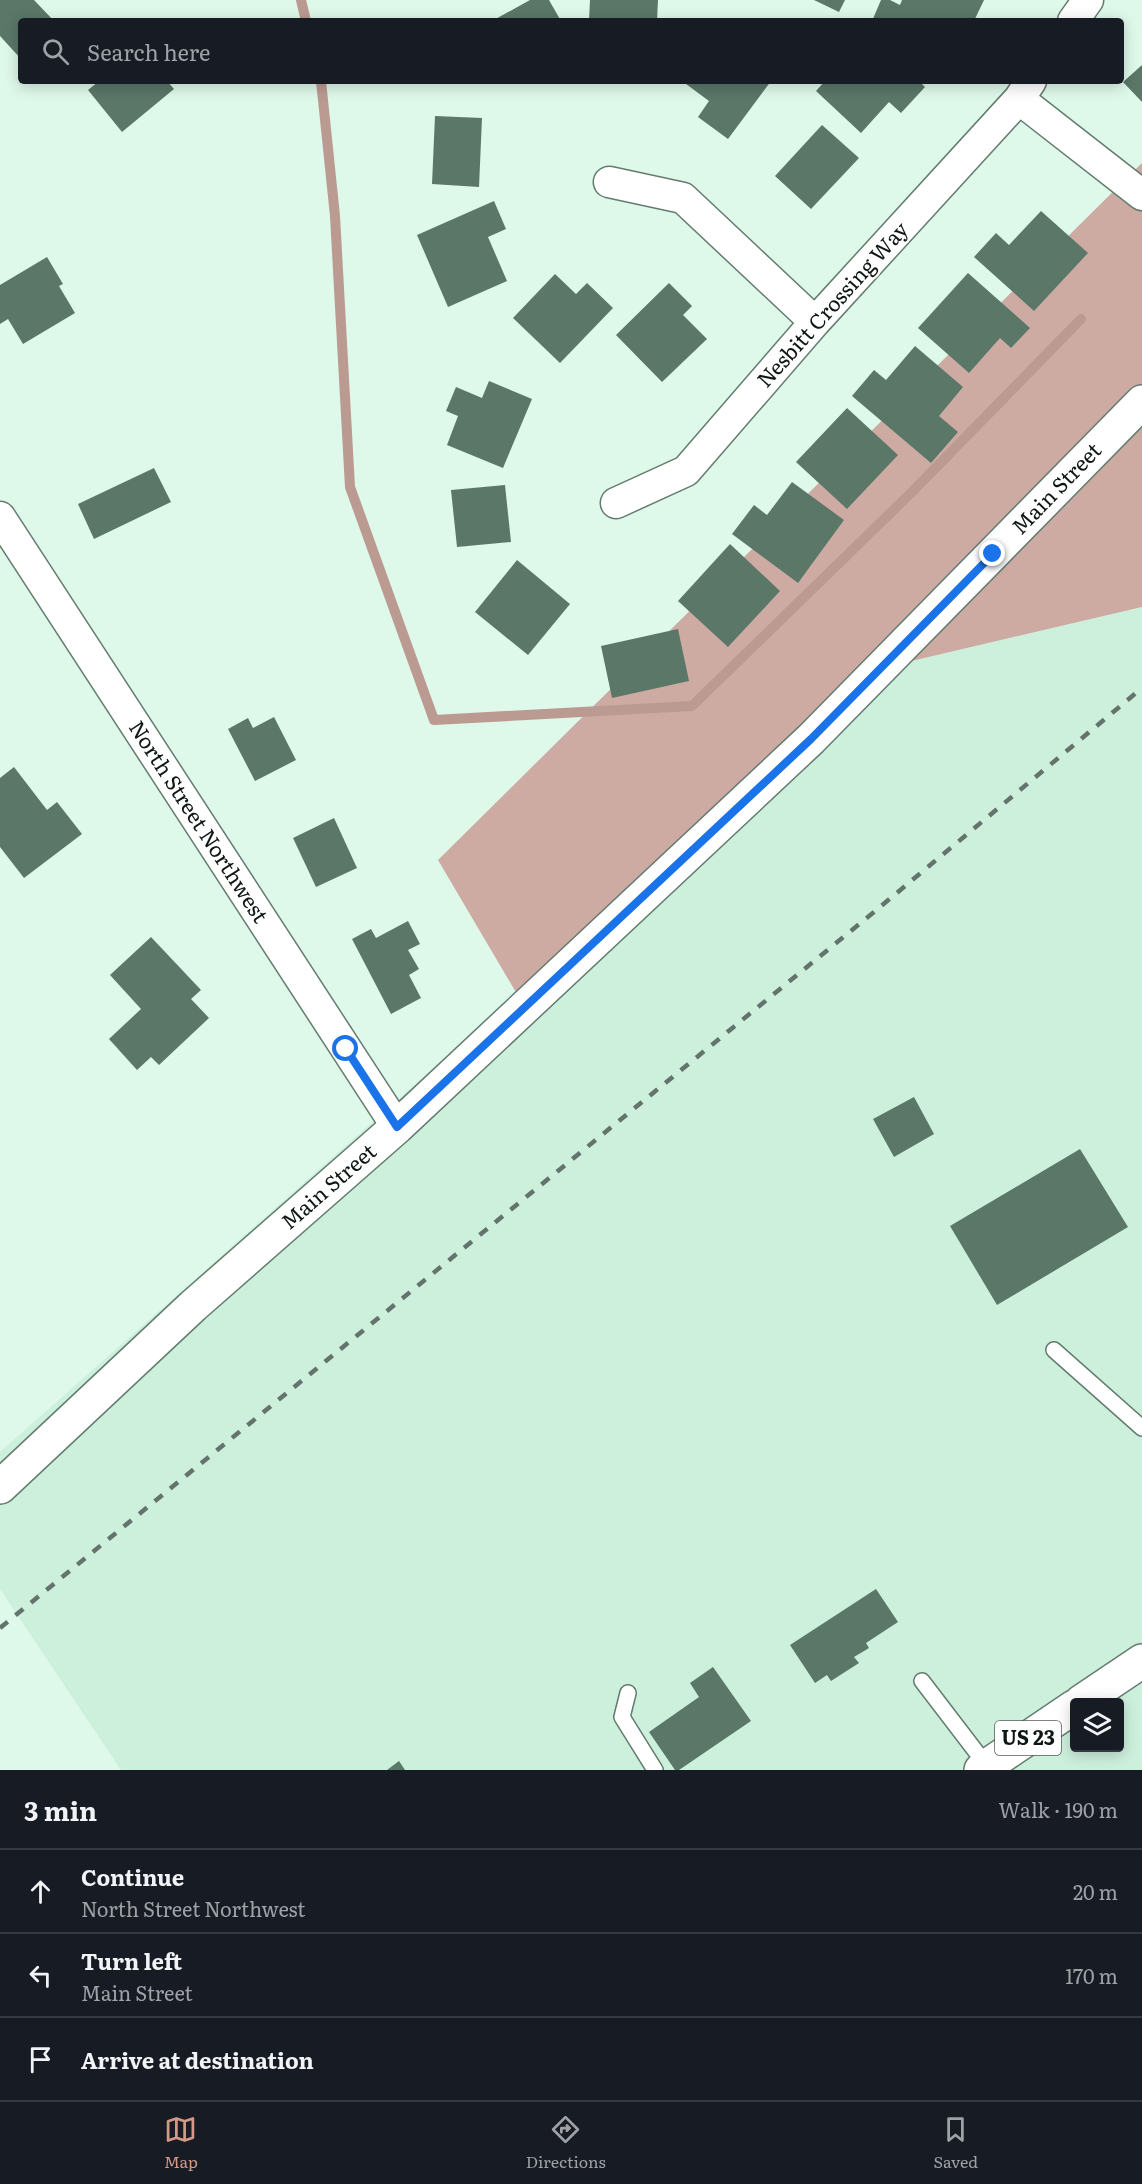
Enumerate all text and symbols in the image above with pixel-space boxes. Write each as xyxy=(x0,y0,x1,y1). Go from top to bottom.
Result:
search box xyxy=(18,18,1124,84)
icon: search xyxy=(39,35,72,68)
text: Search here xyxy=(87,35,210,68)
street label: Nesbitt Crossing Way xyxy=(748,213,915,393)
street label: Main Street xyxy=(1003,434,1107,540)
route end xyxy=(979,540,1005,566)
street label: North Street Northwest xyxy=(123,713,278,928)
route start xyxy=(332,1035,358,1061)
street label: Main Street xyxy=(273,1135,382,1235)
map controls xyxy=(1070,1698,1124,1752)
button: layers xyxy=(1070,1698,1124,1752)
road number: US 23 xyxy=(995,1721,1061,1755)
text: 3 min xyxy=(24,1790,97,1829)
text: Walk · 190 m xyxy=(999,1794,1118,1824)
text: Continue xyxy=(81,1860,184,1893)
icon: ahead xyxy=(24,1875,57,1908)
text: 20 m xyxy=(1073,1876,1118,1906)
text: North Street Northwest xyxy=(81,1893,305,1923)
text: Turn left xyxy=(81,1944,182,1977)
icon: left xyxy=(24,1959,57,1992)
text: 170 m xyxy=(1065,1960,1118,1990)
text: Main Street xyxy=(81,1977,193,2007)
icon: arrive xyxy=(24,2043,57,2076)
text: Arrive at destination xyxy=(81,2043,314,2076)
tab: Map xyxy=(164,2113,198,2173)
tab: Directions xyxy=(526,2113,606,2173)
tab: Saved xyxy=(934,2113,978,2173)

